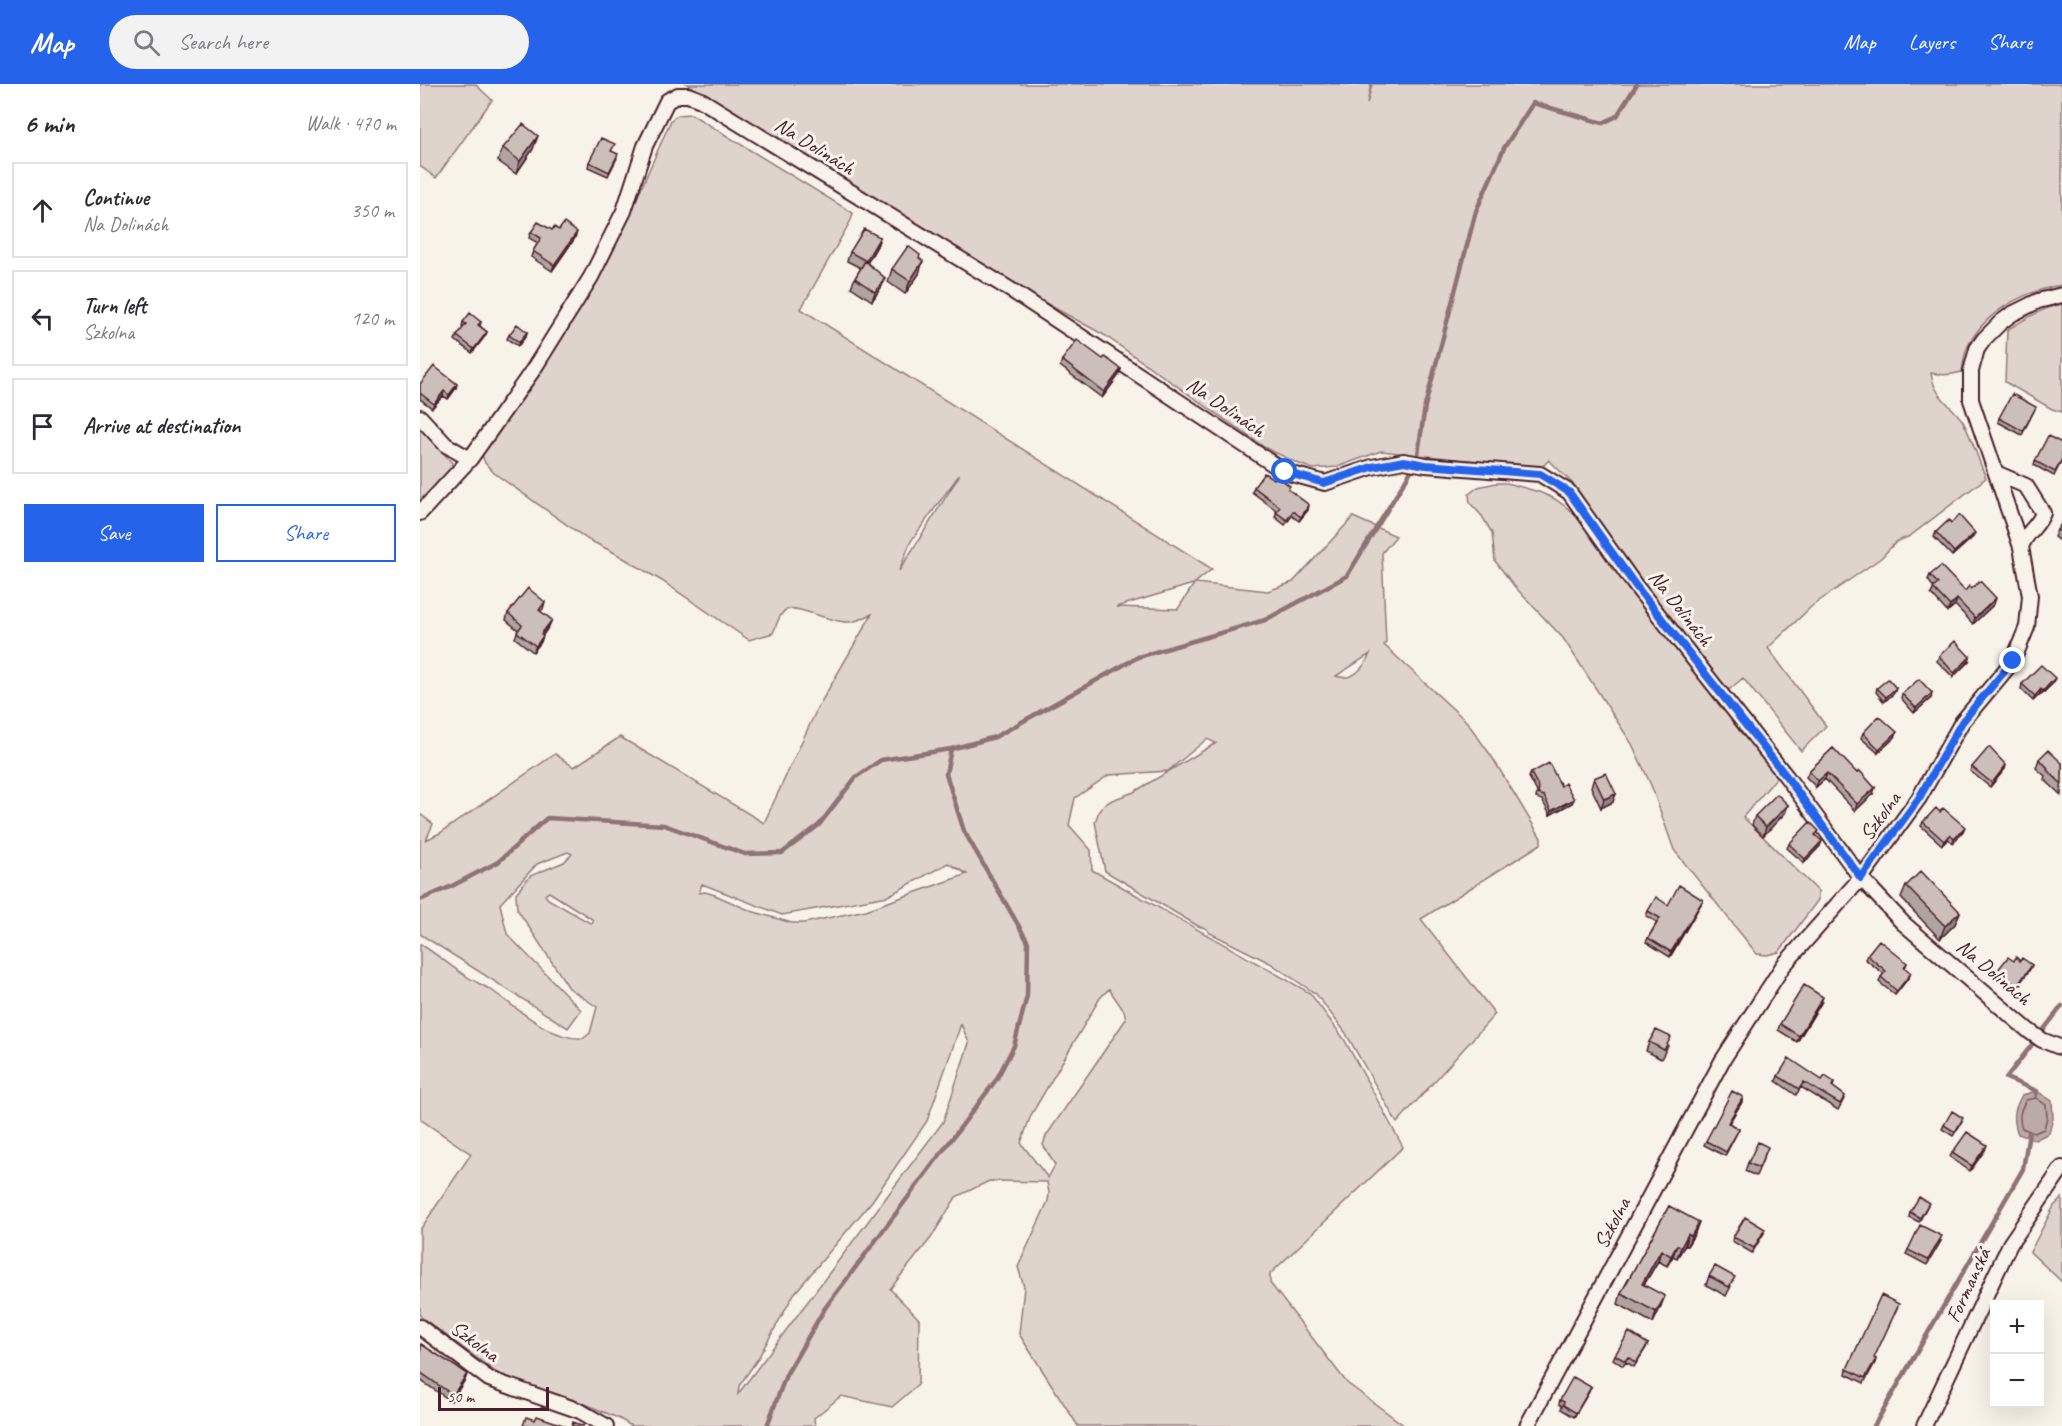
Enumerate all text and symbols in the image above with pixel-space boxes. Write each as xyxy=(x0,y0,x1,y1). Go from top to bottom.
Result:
search box xyxy=(109,15,529,69)
text: Map xyxy=(30,25,73,60)
icon: search xyxy=(130,26,163,59)
text: Search here xyxy=(178,28,268,56)
text: Map xyxy=(1843,29,1876,55)
text: Layers xyxy=(1909,29,1955,55)
text: Share xyxy=(1988,29,2032,55)
text: 6 min xyxy=(24,107,74,140)
text: Walk · 470 m xyxy=(306,111,396,136)
street label: Na Dolinách xyxy=(770,111,861,182)
text: Continue xyxy=(83,184,149,212)
icon: ahead xyxy=(26,194,59,227)
text: 350 m xyxy=(351,198,394,223)
text: Na Dolinách xyxy=(83,212,168,237)
text: Turn left xyxy=(83,292,147,320)
icon: left xyxy=(26,302,59,335)
text: 120 m xyxy=(351,306,394,331)
text: Szkolna xyxy=(83,320,134,345)
street label: Na Dolinách xyxy=(1182,371,1272,444)
icon: arrive xyxy=(26,410,59,443)
text: Arrive at destination xyxy=(83,412,240,440)
route start xyxy=(1271,458,1297,484)
button: Save xyxy=(24,504,204,562)
button: Share xyxy=(216,504,396,562)
street label: Na Dolinách xyxy=(1643,565,1720,652)
route end xyxy=(1999,647,2025,673)
street label: Szkolna xyxy=(1854,785,1907,845)
street label: Na Dolinách xyxy=(1951,933,2038,1012)
street label: Szkolna xyxy=(1588,1192,1637,1253)
street label: Formanská xyxy=(1940,1242,1997,1326)
map controls xyxy=(1990,1300,2044,1408)
button: + xyxy=(1990,1300,2044,1354)
street label: Szkolna xyxy=(446,1315,506,1368)
button: − xyxy=(1990,1354,2044,1408)
scale bar xyxy=(438,1384,549,1412)
text: 50 m xyxy=(447,1387,474,1407)

